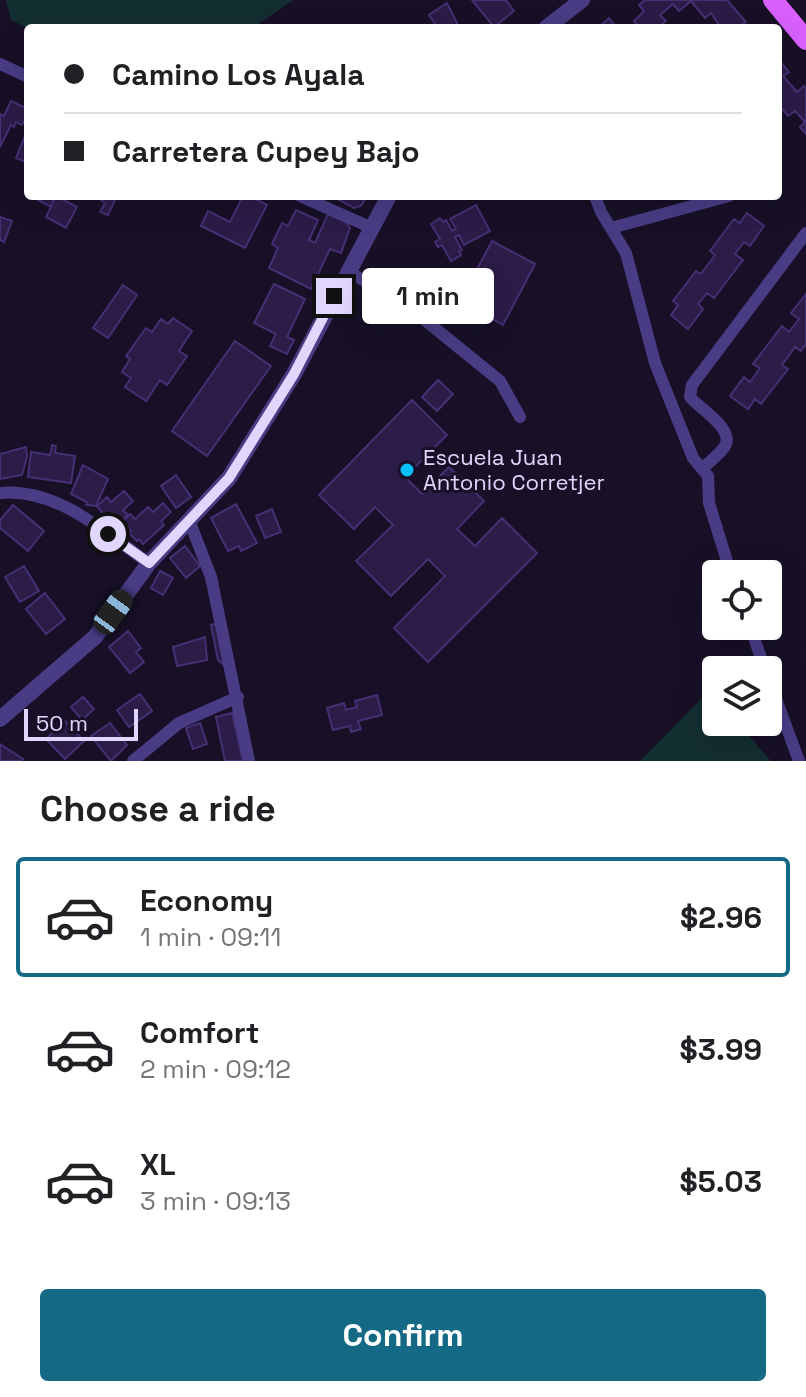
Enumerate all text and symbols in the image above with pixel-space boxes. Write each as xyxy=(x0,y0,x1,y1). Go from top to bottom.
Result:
text: Camino Los Ayala xyxy=(112,55,364,94)
text: Carretera Cupey Bajo xyxy=(112,132,420,171)
callout: 1 min xyxy=(362,268,494,324)
route end xyxy=(316,278,352,314)
text: 1 min xyxy=(396,279,460,313)
place label: Escuela Juan Antonio Corretjer xyxy=(423,443,605,496)
marker: Escuela Juan Antonio Corretjer xyxy=(398,461,416,479)
route start xyxy=(90,516,126,552)
map controls xyxy=(702,560,782,736)
button: locate xyxy=(702,560,782,640)
car xyxy=(89,586,137,638)
button: layers xyxy=(702,656,782,736)
scale bar xyxy=(24,705,138,741)
text: 50 m xyxy=(36,709,88,737)
text: Choose a ride xyxy=(40,786,276,832)
icon: car xyxy=(44,881,116,953)
text: Economy xyxy=(140,881,273,920)
text: $2.96 xyxy=(680,898,762,937)
text: 1 min · 09:11 xyxy=(140,920,281,954)
icon: car xyxy=(44,1013,116,1085)
text: Comfort xyxy=(140,1013,259,1052)
text: $3.99 xyxy=(680,1030,762,1069)
text: 2 min · 09:12 xyxy=(140,1052,291,1086)
icon: car xyxy=(44,1145,116,1217)
text: XL xyxy=(140,1145,176,1184)
text: $5.03 xyxy=(680,1162,762,1201)
text: 3 min · 09:13 xyxy=(140,1184,291,1218)
button: Confirm xyxy=(40,1289,766,1381)

